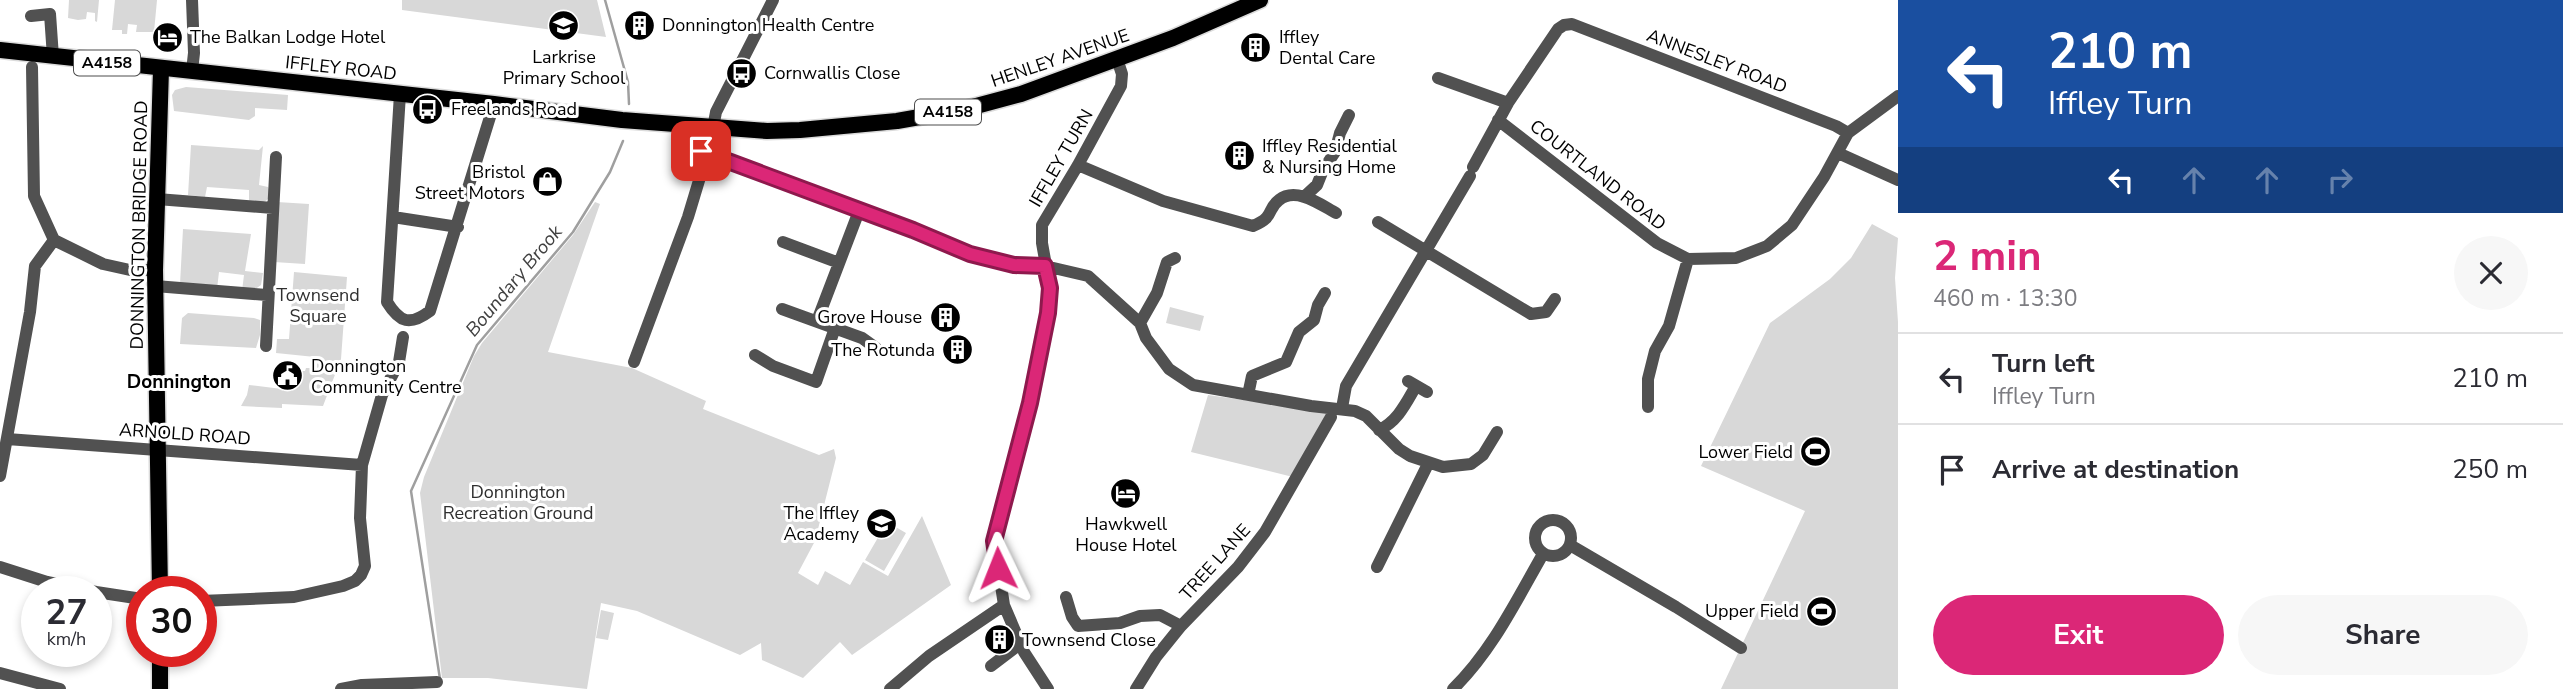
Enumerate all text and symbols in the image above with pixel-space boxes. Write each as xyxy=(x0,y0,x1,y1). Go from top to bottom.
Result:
building icon: Donnington Health Centre xyxy=(622,8,656,42)
school or university icon: Larkrise Primary School xyxy=(547,9,581,43)
place label: Donnington Health Centre xyxy=(662,13,874,37)
text: 210 m xyxy=(2048,18,2192,85)
hotel icon: The Balkan Lodge Hotel xyxy=(150,20,184,54)
street label: HENLEY AVENUE xyxy=(988,23,1132,93)
street label: ANNESLEY ROAD xyxy=(1643,23,1791,99)
place label: The Balkan Lodge Hotel xyxy=(190,25,386,49)
place label: Iffley Dental Care xyxy=(1279,25,1375,70)
icon: left xyxy=(1933,28,2024,119)
building icon: Iffley Dental Care xyxy=(1239,30,1273,64)
place label: Larkrise Primary School xyxy=(503,45,626,90)
road number: A4158 xyxy=(74,50,140,76)
street label: IFFLEY ROAD xyxy=(284,50,398,86)
bus stop icon: Cornwallis Close xyxy=(724,56,758,90)
place label: Cornwallis Close xyxy=(764,61,900,85)
text: Iffley Turn xyxy=(2048,82,2192,125)
bus stop icon: Freelands Road xyxy=(411,92,445,126)
place label: Freelands Road xyxy=(451,97,577,121)
street label: DONNINGTON BRIDGE ROAD xyxy=(125,100,153,350)
road number: A4158 xyxy=(915,100,981,124)
street label: IFFLEY TURN xyxy=(1023,105,1099,211)
street label: COURTLAND ROAD xyxy=(1525,114,1671,236)
pin xyxy=(671,121,731,181)
icon: arrive xyxy=(682,132,720,170)
place label: Iffley Residential & Nursing Home xyxy=(1262,134,1397,179)
building icon: Iffley Residential & Nursing Home xyxy=(1222,139,1256,173)
place label: Bristol Street Motors xyxy=(415,160,526,205)
icon: left xyxy=(2102,161,2140,199)
icon: ahead xyxy=(2175,161,2213,199)
icon: ahead xyxy=(2248,161,2286,199)
icon: right xyxy=(2321,161,2359,199)
shop icon: Bristol Street Motors xyxy=(531,165,565,199)
water label: Boundary Brook xyxy=(460,219,569,342)
text: 2 min xyxy=(1933,228,2042,285)
button: close xyxy=(2454,236,2528,310)
park label: Townsend Square xyxy=(276,283,360,328)
text: 460 m · 13:30 xyxy=(1933,283,2078,314)
building icon: Grove House xyxy=(928,300,962,334)
place label: Grove House xyxy=(817,305,922,329)
building icon: The Rotunda xyxy=(941,333,975,367)
place label: The Rotunda xyxy=(831,338,935,362)
text: Turn left xyxy=(1992,346,2095,381)
place label: Donnington Community Centre xyxy=(311,354,462,399)
public building icon: Donnington Community Centre xyxy=(271,359,305,393)
icon: left xyxy=(1933,360,1971,398)
text: 210 m xyxy=(2452,361,2528,396)
district label: Donnington xyxy=(127,369,231,395)
text: Iffley Turn xyxy=(1992,381,2096,412)
street label: ARNOLD ROAD xyxy=(118,417,252,451)
sports icon: Lower Field xyxy=(1799,435,1833,469)
place label: Lower Field xyxy=(1698,440,1793,464)
icon: arrive xyxy=(1933,451,1971,489)
text: Arrive at destination xyxy=(1992,452,2239,487)
text: 250 m xyxy=(2452,452,2528,487)
hotel icon: Hawkwell House Hotel xyxy=(1109,477,1143,511)
park label: Donnington Recreation Ground xyxy=(443,480,593,525)
place label: The Iffley Academy xyxy=(783,501,860,546)
school or university icon: The Iffley Academy xyxy=(865,506,899,540)
place label: Hawkwell House Hotel xyxy=(1075,512,1177,557)
street label: TREE LANE xyxy=(1174,519,1256,605)
position arrow xyxy=(961,531,1035,605)
speed limit sign: 30 xyxy=(126,576,217,667)
text: 27 xyxy=(45,589,88,636)
sports icon: Upper Field xyxy=(1805,594,1839,628)
button: Exit xyxy=(1933,595,2224,675)
button: Share xyxy=(2238,595,2528,675)
place label: Upper Field xyxy=(1705,599,1799,623)
building icon: Townsend Close xyxy=(982,623,1016,657)
text: km/h xyxy=(47,627,86,651)
place label: Townsend Close xyxy=(1022,628,1156,652)

